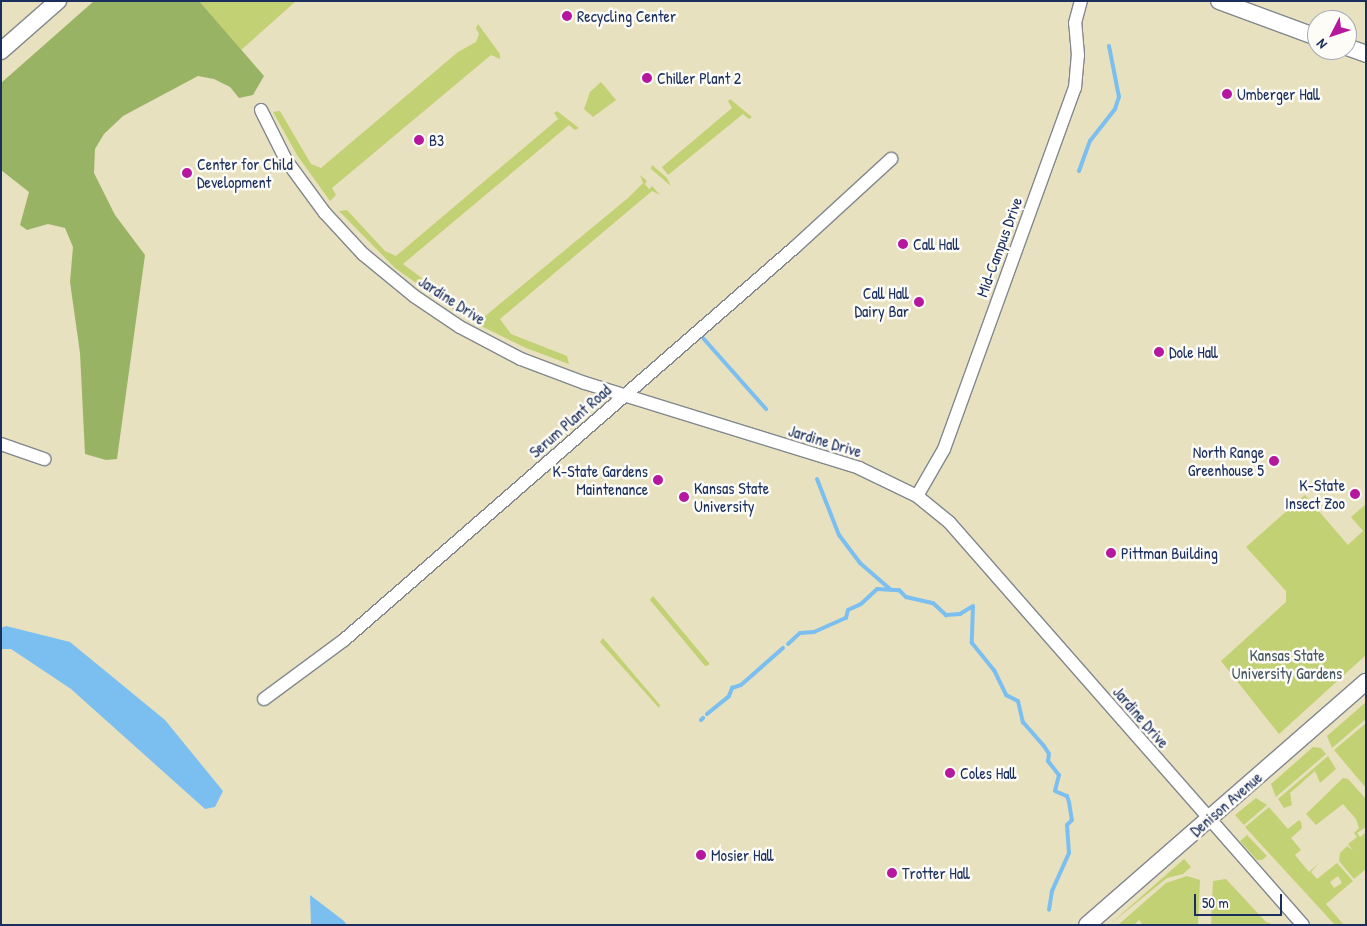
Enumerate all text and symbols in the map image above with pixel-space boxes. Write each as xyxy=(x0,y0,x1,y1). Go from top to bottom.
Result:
place label: Recycling Center xyxy=(577,6,676,26)
marker: Recycling Center xyxy=(561,10,573,22)
north arrow xyxy=(1307,10,1357,60)
text: N xyxy=(1311,35,1331,54)
place label: Chiller Plant 2 xyxy=(657,68,741,88)
marker: Chiller Plant 2 xyxy=(641,72,653,84)
place label: Umberger Hall xyxy=(1237,84,1320,104)
marker: Umberger Hall xyxy=(1221,88,1233,100)
place label: B3 xyxy=(429,130,444,150)
marker: B3 xyxy=(413,134,425,146)
place label: Center for Child Development xyxy=(197,154,293,192)
marker: Center for Child Development xyxy=(181,167,193,179)
street label: Mid-Campus Drive xyxy=(972,194,1026,300)
place label: Call Hall xyxy=(913,234,959,254)
marker: Call Hall xyxy=(897,238,909,250)
street label: Jardine Drive xyxy=(415,271,489,329)
place label: Call Hall Dairy Bar xyxy=(854,283,909,321)
marker: Call Hall Dairy Bar xyxy=(913,296,925,308)
place label: Dole Hall xyxy=(1169,342,1218,362)
marker: Dole Hall xyxy=(1153,346,1165,358)
street label: Serum Plant Road xyxy=(525,380,615,462)
street label: Jardine Drive xyxy=(786,421,864,461)
place label: North Range Greenhouse 5 xyxy=(1188,442,1264,480)
marker: North Range Greenhouse 5 xyxy=(1268,455,1280,467)
place label: K-State Gardens Maintenance xyxy=(552,461,648,499)
marker: K-State Gardens Maintenance xyxy=(652,474,664,486)
place label: K-State Insect Zoo xyxy=(1285,475,1345,513)
place label: Kansas State University xyxy=(694,478,769,516)
marker: K-State Insect Zoo xyxy=(1349,488,1361,500)
marker: Kansas State University xyxy=(678,491,690,503)
place label: Pittman Building xyxy=(1121,543,1218,563)
marker: Pittman Building xyxy=(1105,547,1117,559)
park label: Kansas State University Gardens xyxy=(1232,645,1342,683)
street label: Jardine Drive xyxy=(1109,682,1173,752)
place label: Coles Hall xyxy=(960,763,1016,783)
marker: Coles Hall xyxy=(944,767,956,779)
street label: Denison Avenue xyxy=(1186,768,1266,840)
place label: Mosier Hall xyxy=(711,845,774,865)
marker: Mosier Hall xyxy=(695,849,707,861)
place label: Trotter Hall xyxy=(902,863,970,883)
marker: Trotter Hall xyxy=(886,867,898,879)
scale bar xyxy=(1197,884,1284,916)
text: 50 m xyxy=(1202,892,1229,913)

